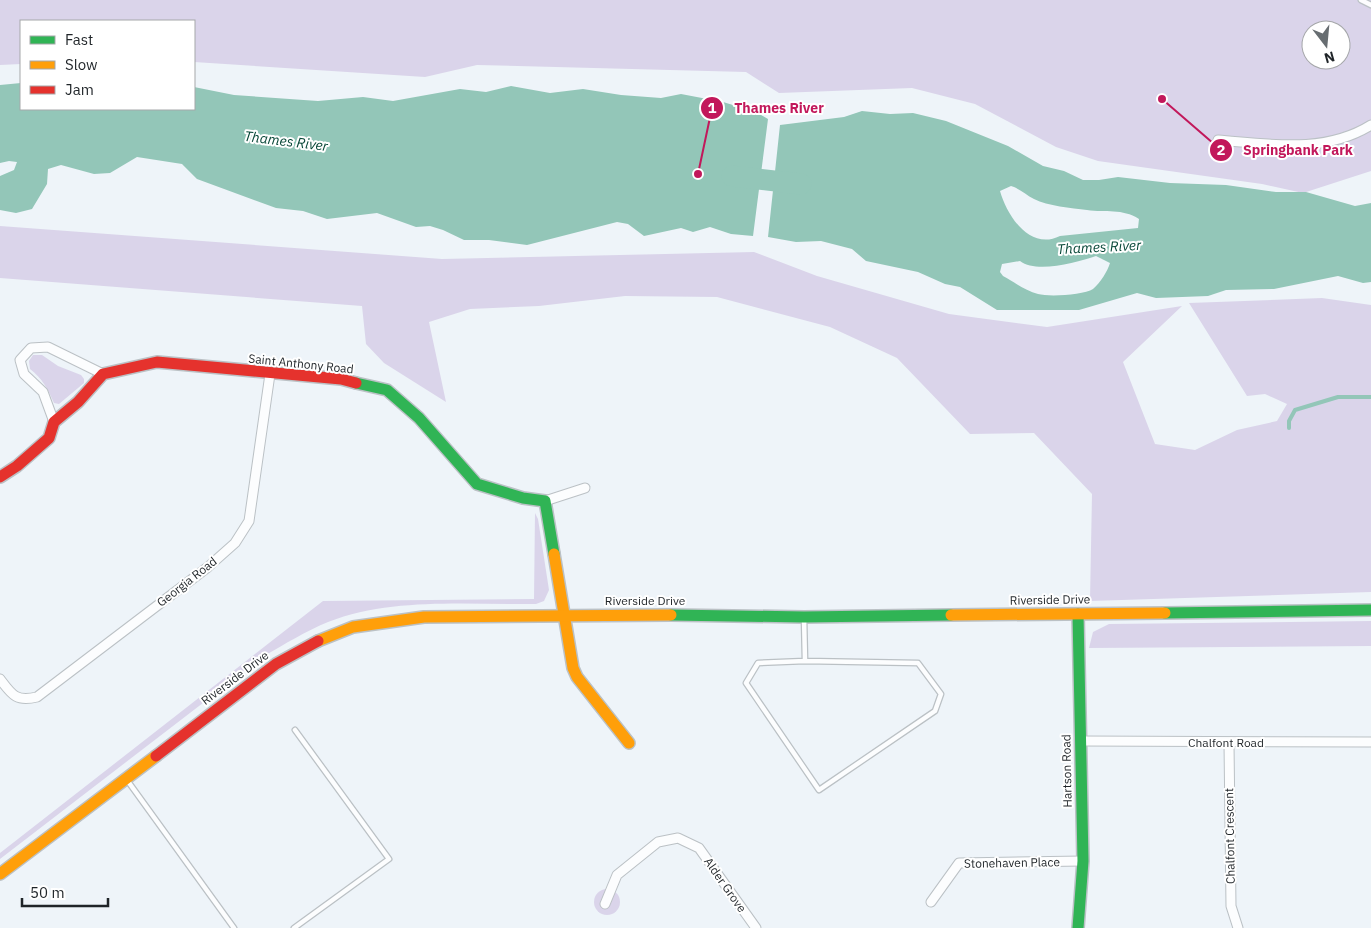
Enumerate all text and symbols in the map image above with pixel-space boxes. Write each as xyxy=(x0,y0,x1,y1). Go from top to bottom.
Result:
legend xyxy=(20,20,195,110)
north arrow xyxy=(1301,20,1351,70)
text: Fast xyxy=(65,30,93,49)
text: N xyxy=(1322,47,1337,68)
text: Slow xyxy=(65,55,98,74)
text: Jam xyxy=(65,80,94,99)
callout: Thames River xyxy=(699,93,834,122)
text: 1 xyxy=(707,98,717,117)
text: Thames River xyxy=(734,99,824,117)
water label: Thames River xyxy=(243,127,330,155)
callout: Springbank Park xyxy=(1208,135,1363,164)
text: 2 xyxy=(1216,140,1226,159)
text: Springbank Park xyxy=(1243,141,1354,159)
water label: Thames River xyxy=(1057,236,1142,258)
street label: Saint Anthony Road xyxy=(248,351,354,376)
street label: Georgia Road xyxy=(154,554,220,610)
street label: Riverside Drive xyxy=(1010,591,1091,608)
street label: Riverside Drive xyxy=(605,593,686,608)
street label: Riverside Drive xyxy=(198,647,272,708)
street label: Hartson Road xyxy=(1058,734,1075,808)
street label: Chalfont Road xyxy=(1188,735,1264,750)
street label: Chalfont Crescent xyxy=(1221,788,1238,884)
street label: Alder Grove xyxy=(701,854,750,915)
street label: Stonehaven Place xyxy=(964,854,1060,871)
scale bar xyxy=(22,876,109,908)
text: 50 m xyxy=(30,883,65,902)

